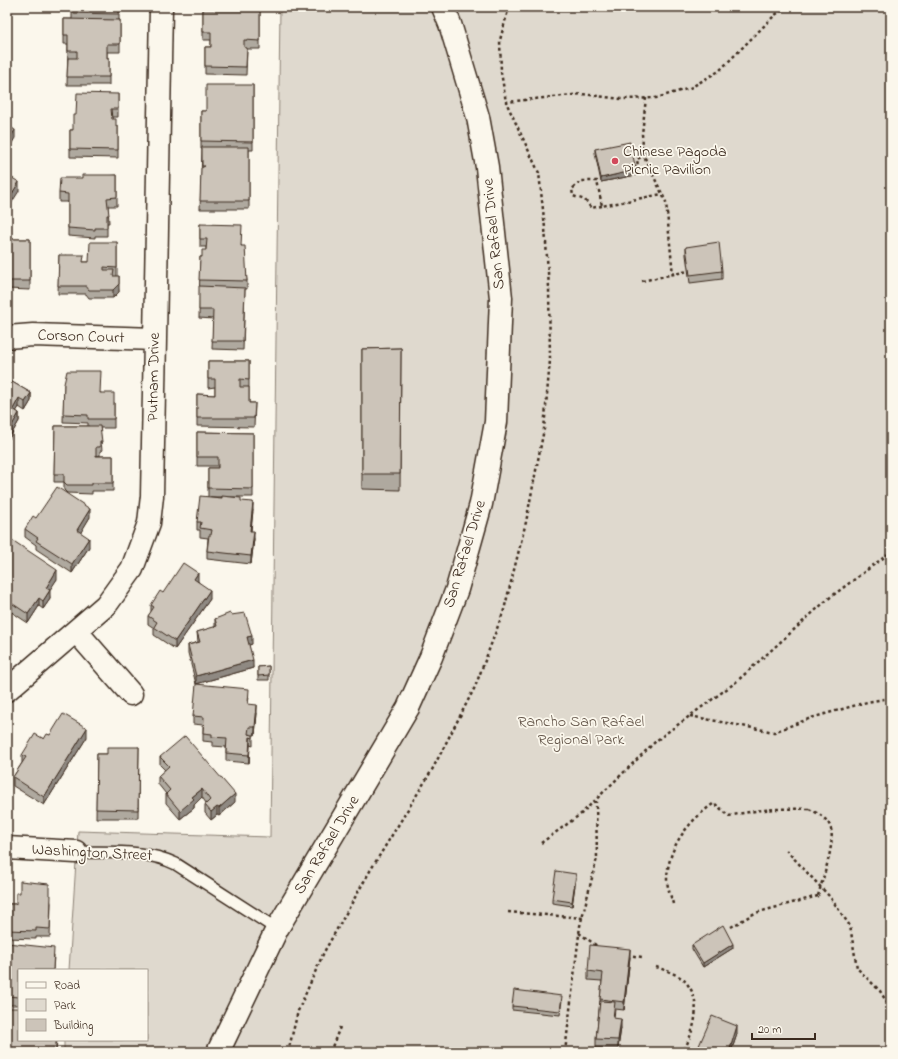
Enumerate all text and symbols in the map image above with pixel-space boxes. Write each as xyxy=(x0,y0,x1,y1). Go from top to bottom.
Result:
place label: Chinese Pagoda Picnic Pavilion xyxy=(623,140,727,182)
marker: Chinese Pagoda Picnic Pavilion xyxy=(610,156,620,166)
street label: San Rafael Drive xyxy=(476,176,512,291)
street label: Corson Court xyxy=(37,323,125,351)
street label: Putnam Drive xyxy=(141,331,167,422)
street label: San Rafael Drive xyxy=(437,496,493,611)
park label: Rancho San Rafael Regional Park xyxy=(518,710,645,752)
street label: San Rafael Drive xyxy=(288,790,366,899)
street label: Washington Street xyxy=(31,838,153,868)
legend xyxy=(18,969,148,1041)
text: Road xyxy=(54,977,80,995)
text: Park xyxy=(54,997,76,1015)
scale bar xyxy=(752,1015,815,1041)
text: Building xyxy=(53,1017,93,1036)
text: 20 m xyxy=(758,1021,781,1039)

